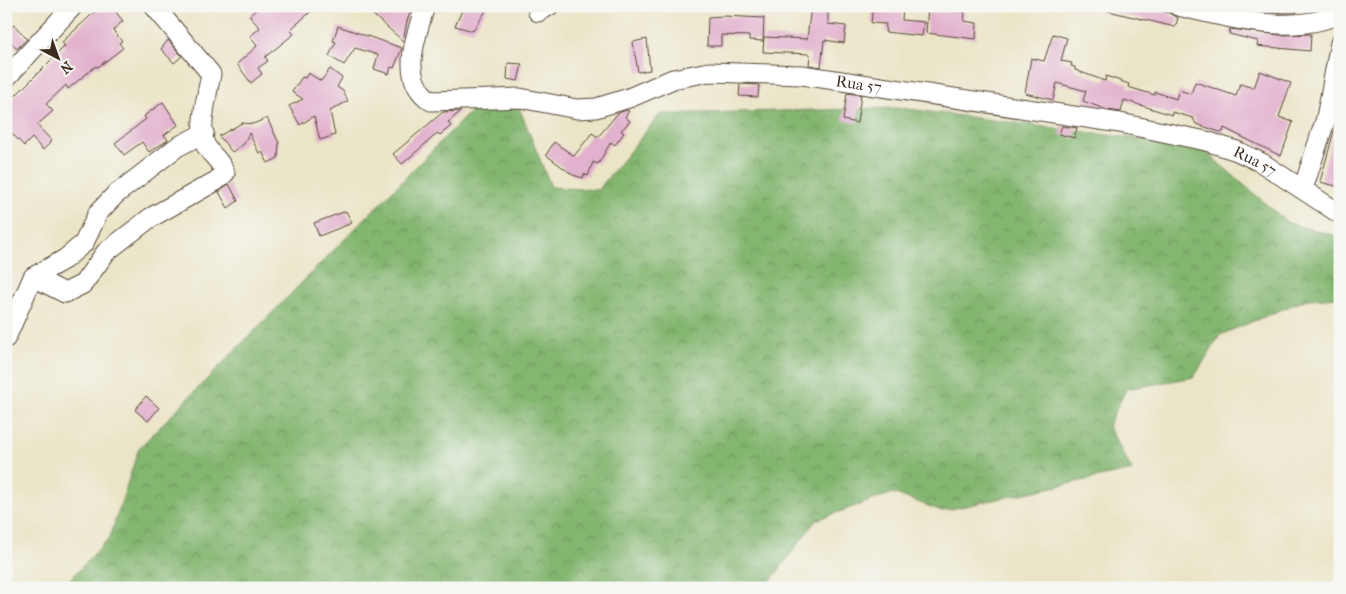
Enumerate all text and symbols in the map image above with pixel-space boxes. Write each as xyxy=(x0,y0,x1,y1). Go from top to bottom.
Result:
north arrow xyxy=(32,32,82,82)
text: N xyxy=(56,58,76,78)
street label: Rua 57 xyxy=(835,71,883,97)
street label: Rua 57 xyxy=(1231,142,1280,180)

